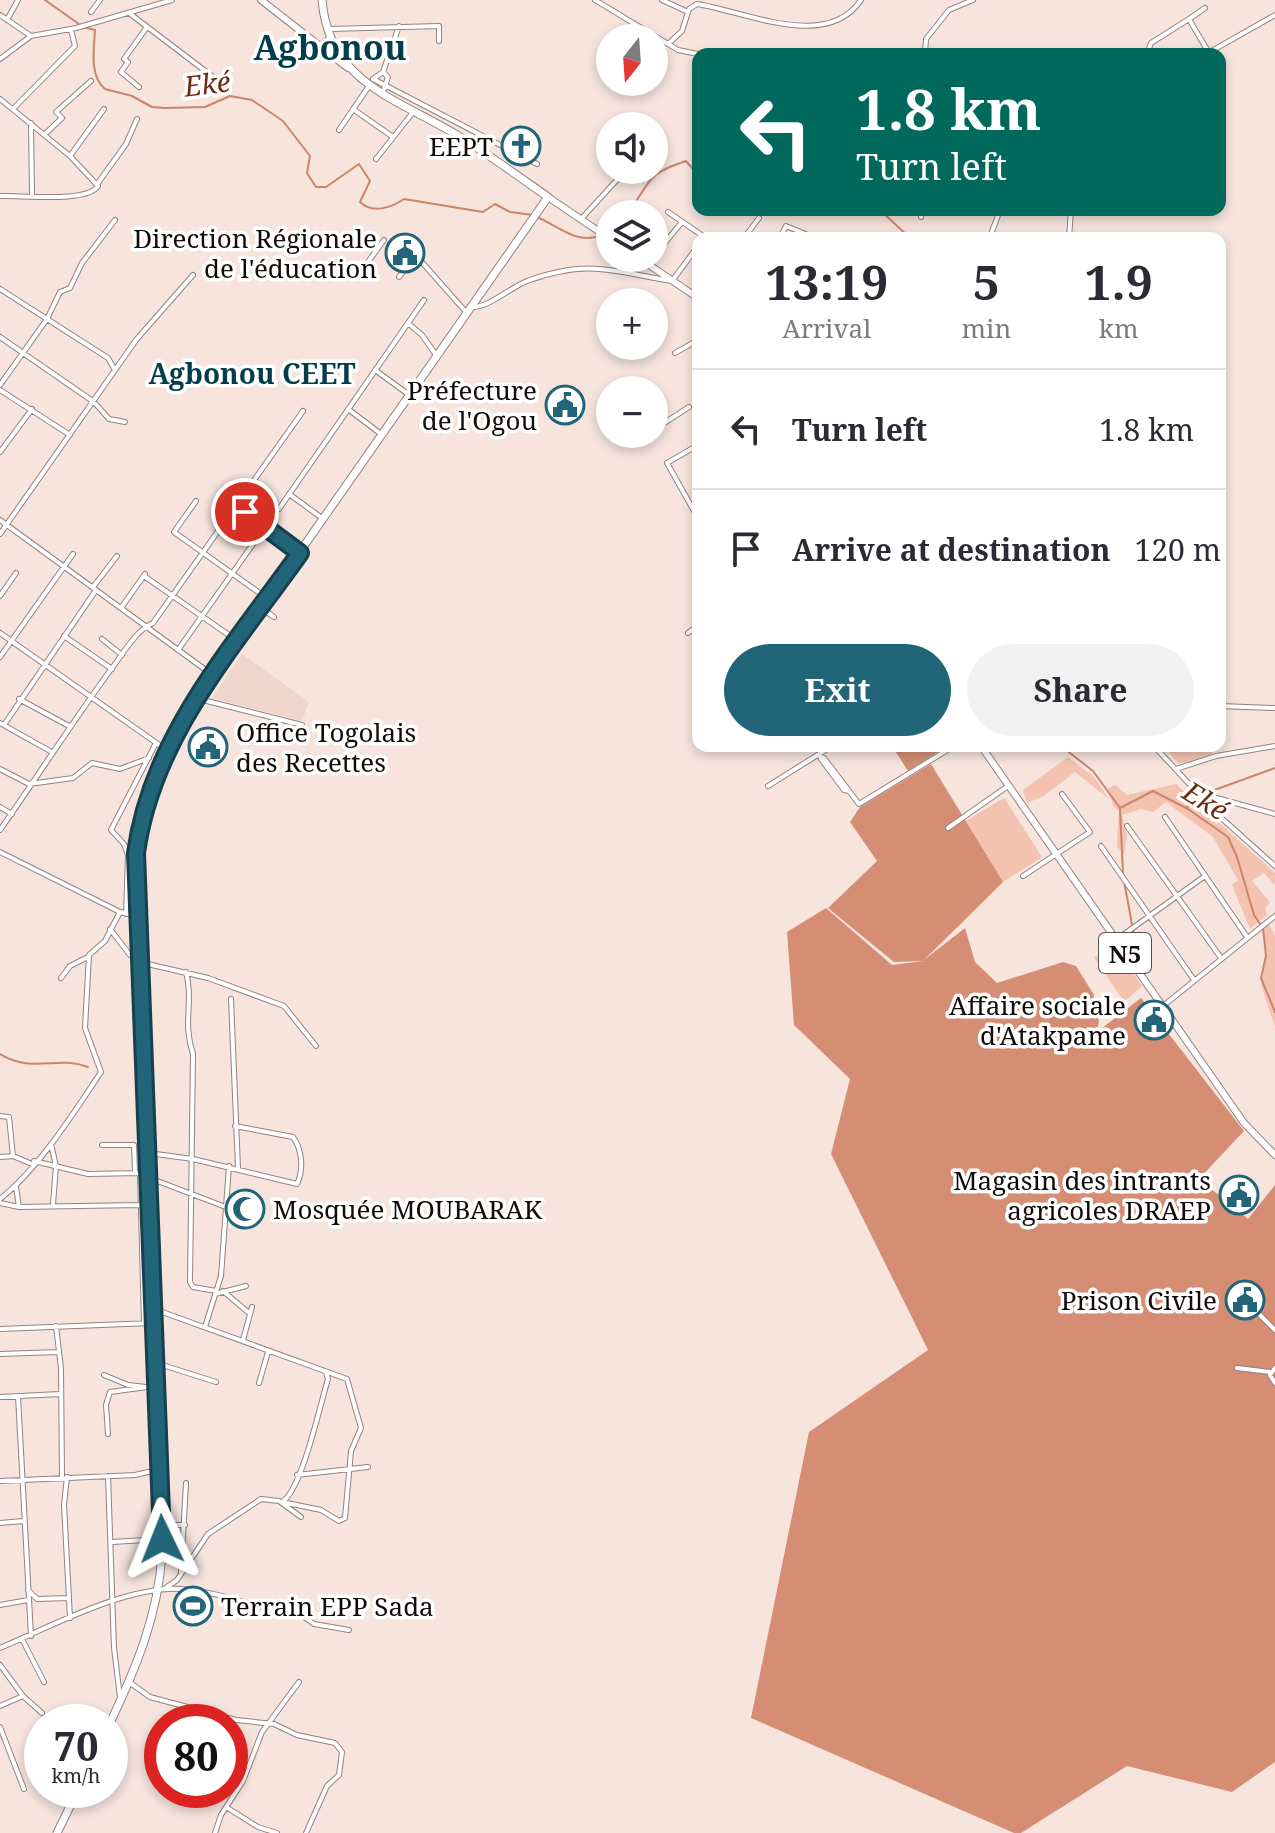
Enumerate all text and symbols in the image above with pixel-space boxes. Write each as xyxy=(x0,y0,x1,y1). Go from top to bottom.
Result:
district label: Agbonou xyxy=(253,24,407,70)
north arrow xyxy=(596,24,668,96)
map controls xyxy=(596,24,668,448)
water label: Eké xyxy=(181,61,234,105)
text: 1.8 km xyxy=(856,70,1041,146)
icon: left xyxy=(724,80,828,184)
button: sound xyxy=(596,112,668,184)
church icon: EEPT xyxy=(500,125,542,167)
place label: EEPT xyxy=(429,128,493,164)
text: Turn left xyxy=(856,142,1007,191)
button: layers xyxy=(596,200,668,272)
place label: Direction Régionale de l'éducation xyxy=(133,220,377,286)
public building icon: Direction Régionale de l'éducation xyxy=(384,232,426,274)
text: 13:19 xyxy=(765,249,888,314)
text: 5 xyxy=(973,249,1000,314)
text: 1.9 xyxy=(1084,249,1153,314)
button: + xyxy=(596,288,668,360)
text: Arrival xyxy=(782,310,871,346)
text: min xyxy=(962,310,1011,346)
text: km xyxy=(1099,310,1138,346)
district label: Agbonou CEET xyxy=(149,354,355,392)
place label: Préfecture de l'Ogou xyxy=(407,372,537,438)
button: − xyxy=(596,376,668,448)
public building icon: Préfecture de l'Ogou xyxy=(544,384,586,426)
icon: left xyxy=(724,407,768,451)
text: Turn left xyxy=(792,409,927,450)
text: 1.8 km xyxy=(1099,409,1194,450)
pin xyxy=(211,478,279,546)
icon: arrive xyxy=(223,490,267,534)
icon: arrive xyxy=(724,527,768,571)
text: Arrive at destination xyxy=(792,529,1111,570)
text: 120 m xyxy=(1135,529,1221,570)
button: Exit xyxy=(724,644,951,736)
button: Share xyxy=(967,644,1194,736)
place label: Office Togolais des Recettes xyxy=(236,714,416,780)
public building icon: Office Togolais des Recettes xyxy=(187,726,229,768)
water label: Eké xyxy=(1175,771,1237,829)
road number: N5 xyxy=(1099,933,1151,973)
place label: Affaire sociale d'Atakpame xyxy=(949,987,1126,1053)
public building icon: Affaire sociale d'Atakpame xyxy=(1133,999,1175,1041)
place label: Magasin des intrants agricoles DRAEP xyxy=(953,1162,1211,1228)
public building icon: Magasin des intrants agricoles DRAEP xyxy=(1218,1174,1260,1216)
mosque icon: Mosquée MOUBARAK xyxy=(224,1188,266,1230)
place label: Mosquée MOUBARAK xyxy=(273,1191,543,1227)
public building icon: Prison Civile xyxy=(1224,1279,1266,1321)
place label: Prison Civile xyxy=(1061,1282,1217,1318)
position arrow xyxy=(120,1497,204,1581)
sports icon: Terrain EPP Sada xyxy=(172,1585,214,1627)
place label: Terrain EPP Sada xyxy=(221,1588,434,1624)
speed limit sign: 80 xyxy=(144,1704,248,1808)
text: 70 xyxy=(53,1718,99,1773)
text: km/h xyxy=(51,1762,101,1789)

